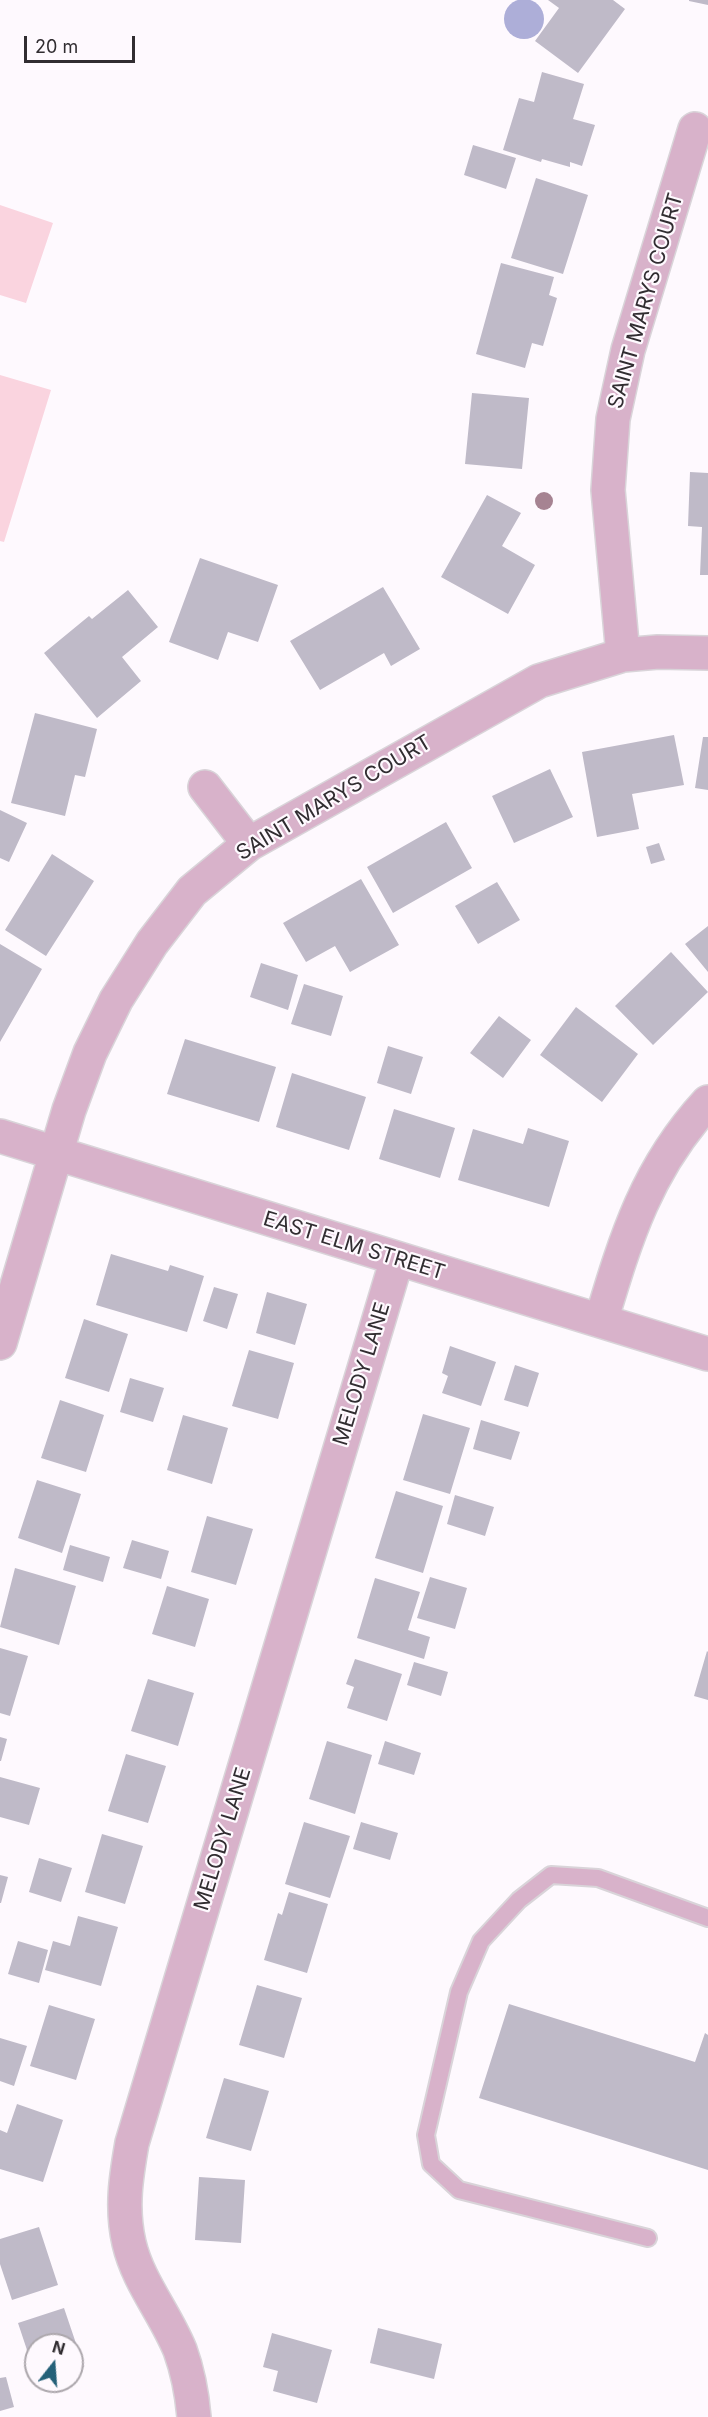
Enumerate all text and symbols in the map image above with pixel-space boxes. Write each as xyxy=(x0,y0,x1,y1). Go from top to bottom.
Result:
scale bar xyxy=(27,24,138,62)
text: 20 m xyxy=(35,36,78,57)
street label: SAINT MARYS COURT xyxy=(603,190,689,412)
street label: SAINT MARYS COURT xyxy=(232,730,436,866)
street label: EAST ELM STREET xyxy=(260,1206,448,1286)
street label: MELODY LANE xyxy=(328,1299,396,1449)
street label: MELODY LANE xyxy=(189,1764,257,1914)
north arrow xyxy=(24,2333,84,2393)
text: N xyxy=(50,2336,67,2359)

